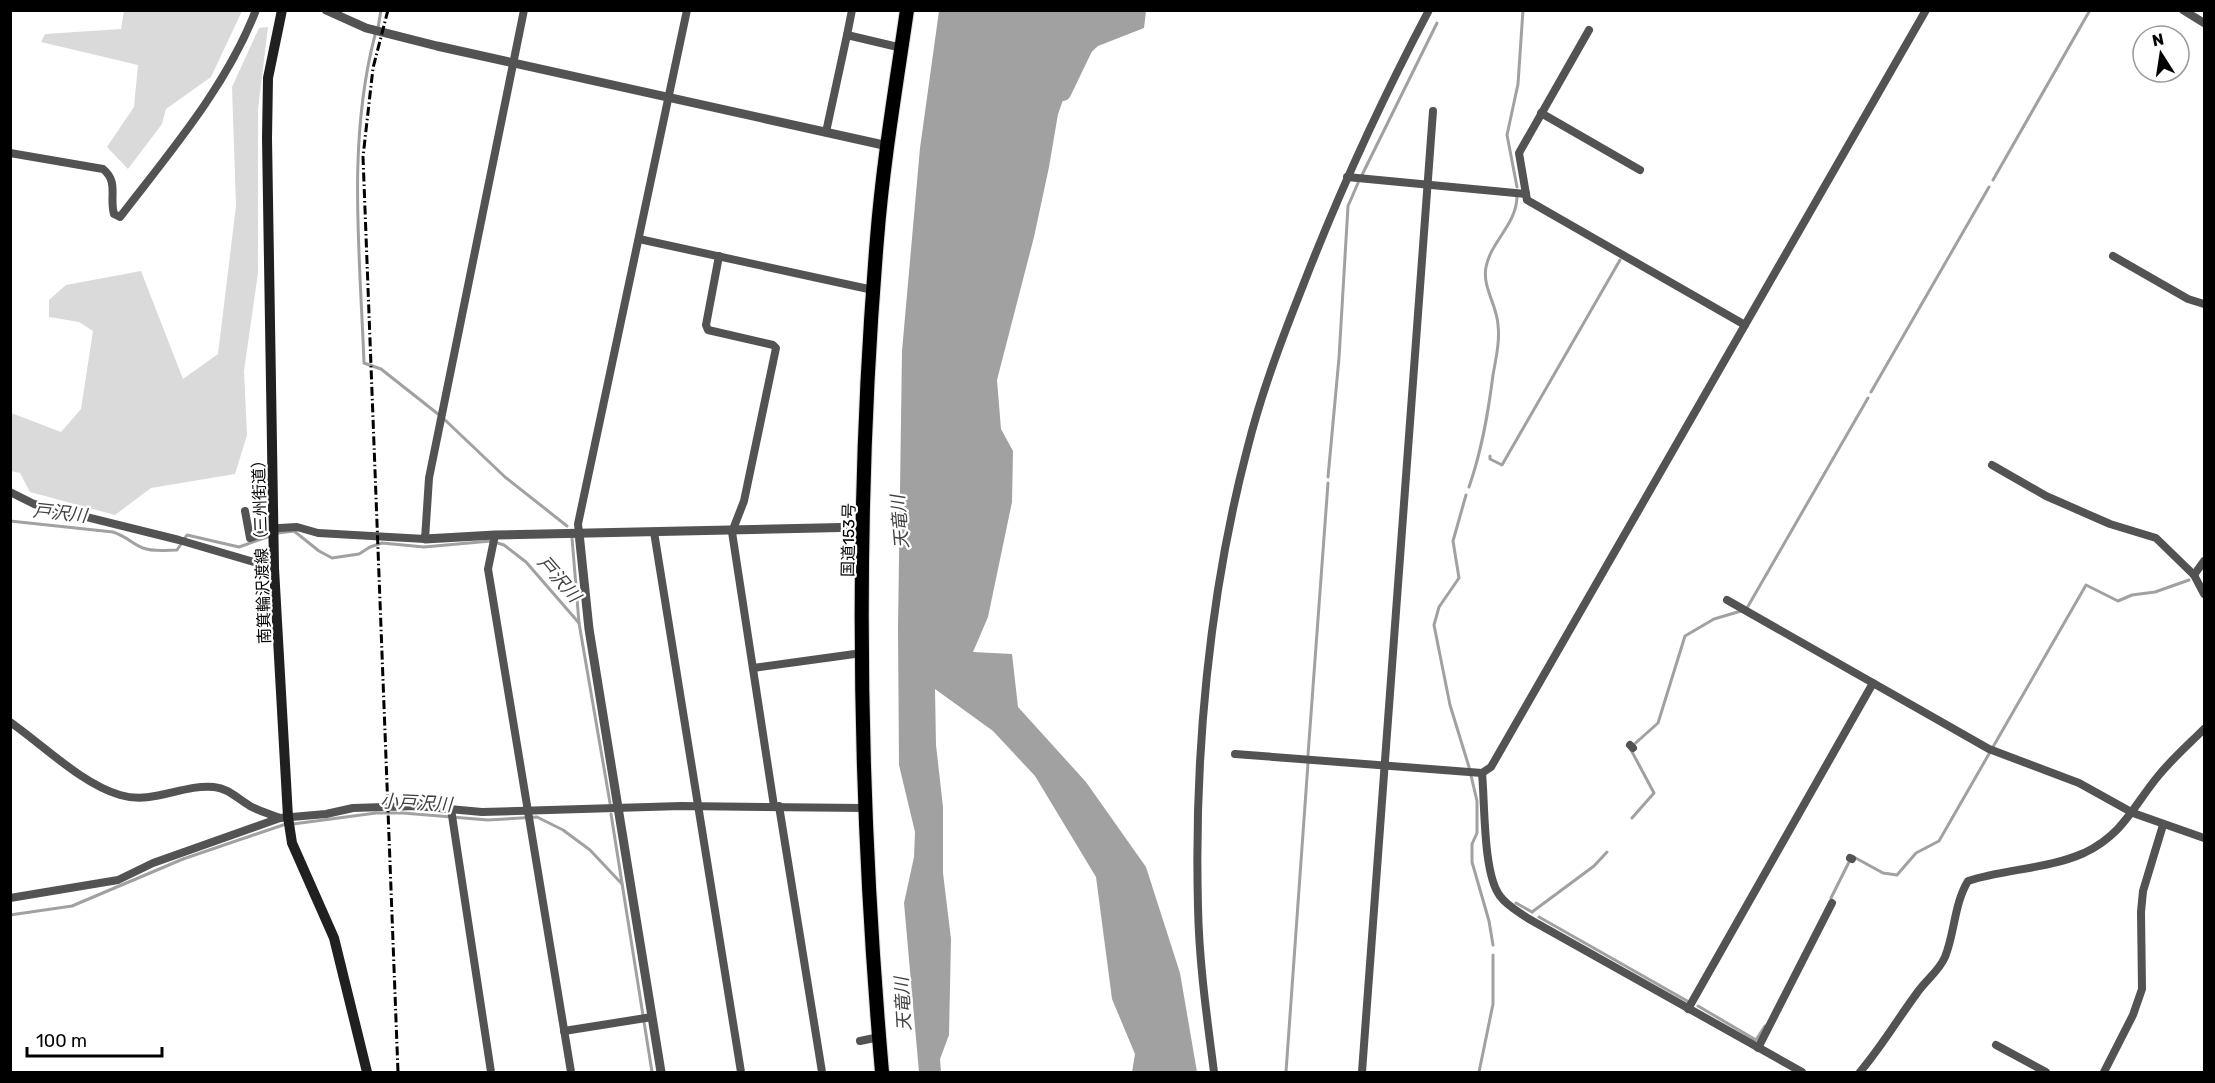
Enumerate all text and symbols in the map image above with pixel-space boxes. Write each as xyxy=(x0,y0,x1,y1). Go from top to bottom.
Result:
north arrow xyxy=(2131,24,2191,84)
text: N xyxy=(2150,29,2166,50)
street label: 南箕輪沢渡線（三州街道） xyxy=(249,452,274,644)
water label: 天竜川 xyxy=(887,492,913,550)
water label: 戸沢川 xyxy=(32,499,90,527)
street label: 国道153号 xyxy=(838,503,859,577)
water label: 戸沢川 xyxy=(533,551,586,608)
water label: 小戸沢川 xyxy=(379,790,455,816)
water label: 天竜川 xyxy=(890,974,915,1032)
scale bar xyxy=(27,1020,162,1058)
text: 100 m xyxy=(36,1030,87,1052)

